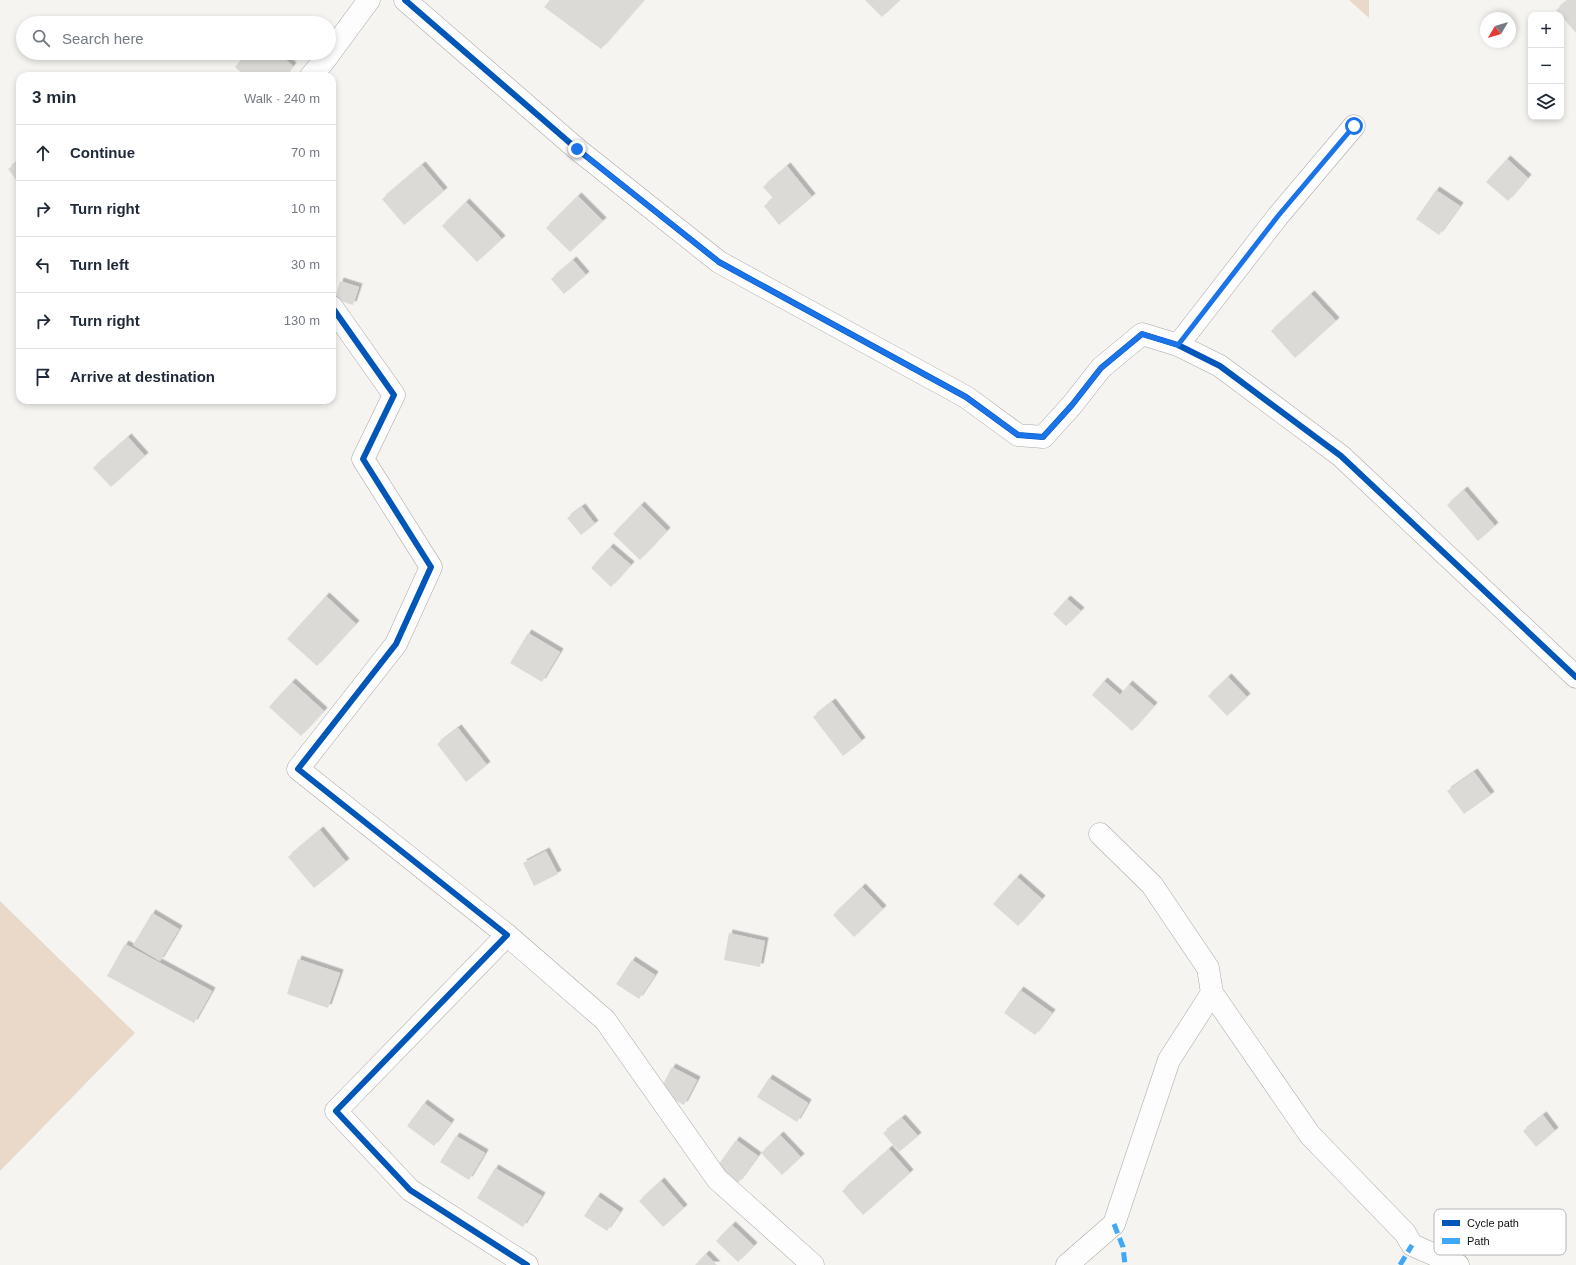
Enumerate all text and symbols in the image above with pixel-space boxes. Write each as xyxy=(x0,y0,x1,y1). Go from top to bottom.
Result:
north arrow xyxy=(1480,12,1516,48)
map controls xyxy=(1528,12,1564,120)
button: + xyxy=(1528,12,1564,48)
search box xyxy=(16,16,336,60)
icon: search xyxy=(30,27,52,49)
text: Search here xyxy=(62,30,144,47)
button: − xyxy=(1528,48,1564,84)
button: layers xyxy=(1528,84,1564,120)
text: 3 min xyxy=(32,88,76,107)
text: Walk · 240 m xyxy=(244,91,320,106)
route start xyxy=(1345,117,1363,135)
route end xyxy=(568,140,586,158)
icon: ahead xyxy=(32,142,54,164)
text: Continue xyxy=(70,144,135,161)
text: 70 m xyxy=(291,145,320,160)
icon: right xyxy=(32,198,54,220)
text: Turn right xyxy=(70,200,140,217)
text: 10 m xyxy=(291,201,320,216)
icon: left xyxy=(32,254,54,276)
text: Turn left xyxy=(70,256,129,273)
text: 30 m xyxy=(291,257,320,272)
icon: right xyxy=(32,310,54,332)
text: Turn right xyxy=(70,312,140,329)
text: 130 m xyxy=(284,313,320,328)
icon: arrive xyxy=(32,366,54,388)
text: Arrive at destination xyxy=(70,368,215,385)
legend xyxy=(1434,1209,1566,1255)
text: Cycle path xyxy=(1467,1217,1519,1229)
text: Path xyxy=(1467,1235,1490,1247)

